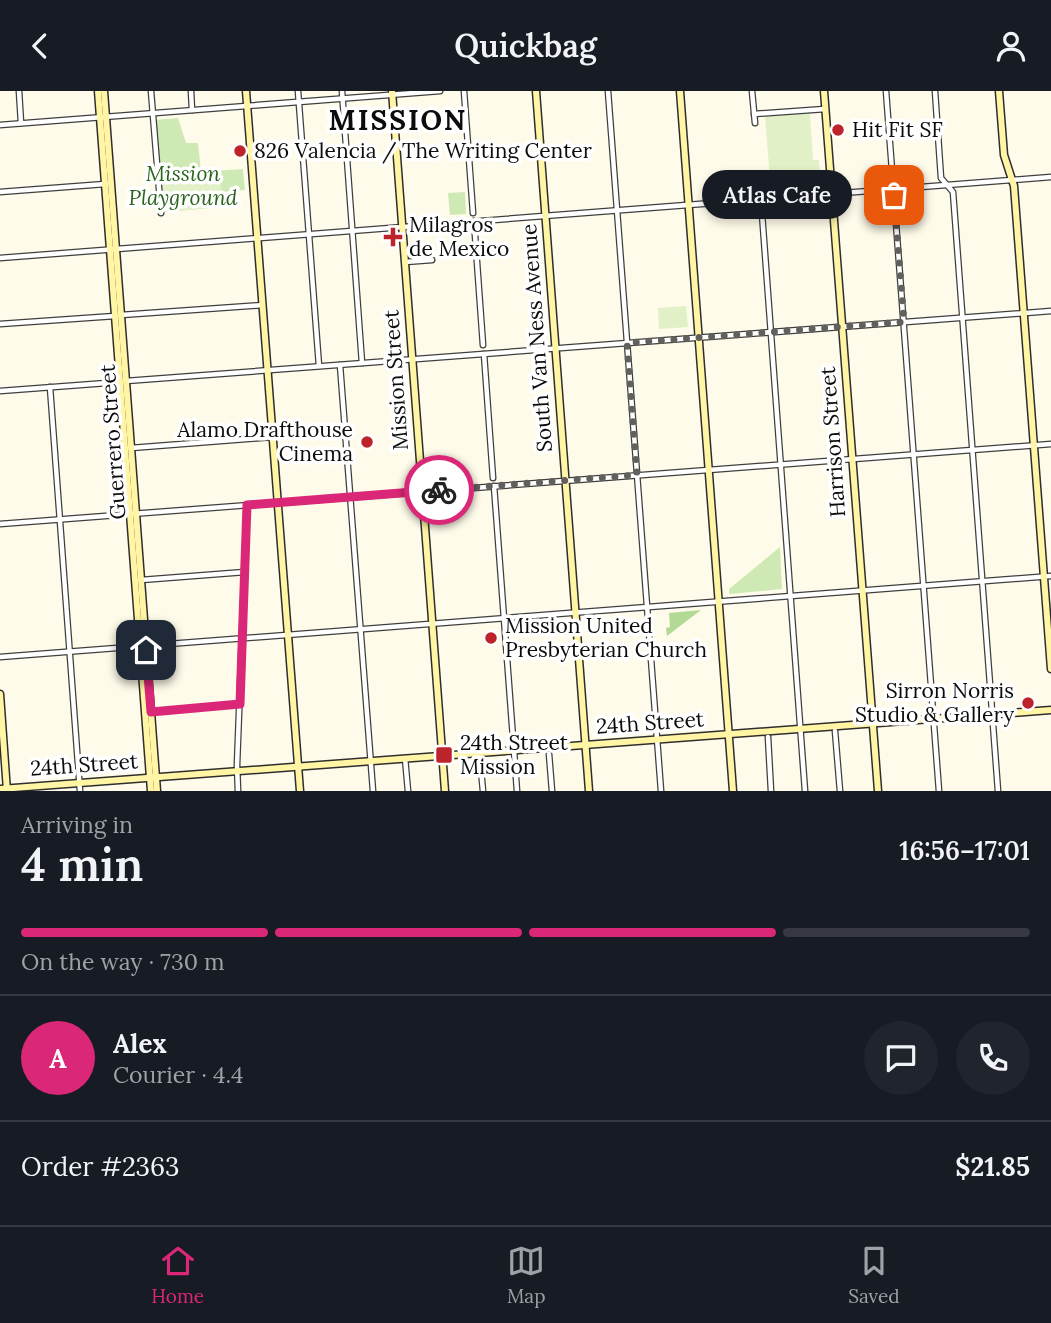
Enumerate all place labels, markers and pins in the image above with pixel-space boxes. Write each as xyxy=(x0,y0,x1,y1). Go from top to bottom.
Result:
place label: Hit Fit SF xyxy=(852,116,943,143)
marker: Hit Fit SF xyxy=(830,122,846,138)
place label: 826 Valencia / The Writing Center xyxy=(254,137,592,164)
marker: 826 Valencia / The Writing Center xyxy=(232,143,248,159)
pin xyxy=(864,165,924,225)
callout: Atlas Cafe xyxy=(702,171,852,219)
place label: Milagros de Mexico xyxy=(409,211,509,262)
marker: Milagros de Mexico xyxy=(383,227,403,247)
place label: Alamo Drafthouse Cinema xyxy=(176,416,353,467)
marker: Alamo Drafthouse Cinema xyxy=(359,434,375,450)
place label: Mission United Presbyterian Church xyxy=(505,612,707,663)
pin xyxy=(116,620,176,680)
marker: Mission United Presbyterian Church xyxy=(483,630,499,646)
place label: Sirron Norris Studio & Gallery xyxy=(855,677,1014,728)
marker: Sirron Norris Studio & Gallery xyxy=(1020,695,1036,711)
place label: 24th Street Mission xyxy=(460,729,569,780)
marker: 24th Street Mission xyxy=(434,745,454,765)

